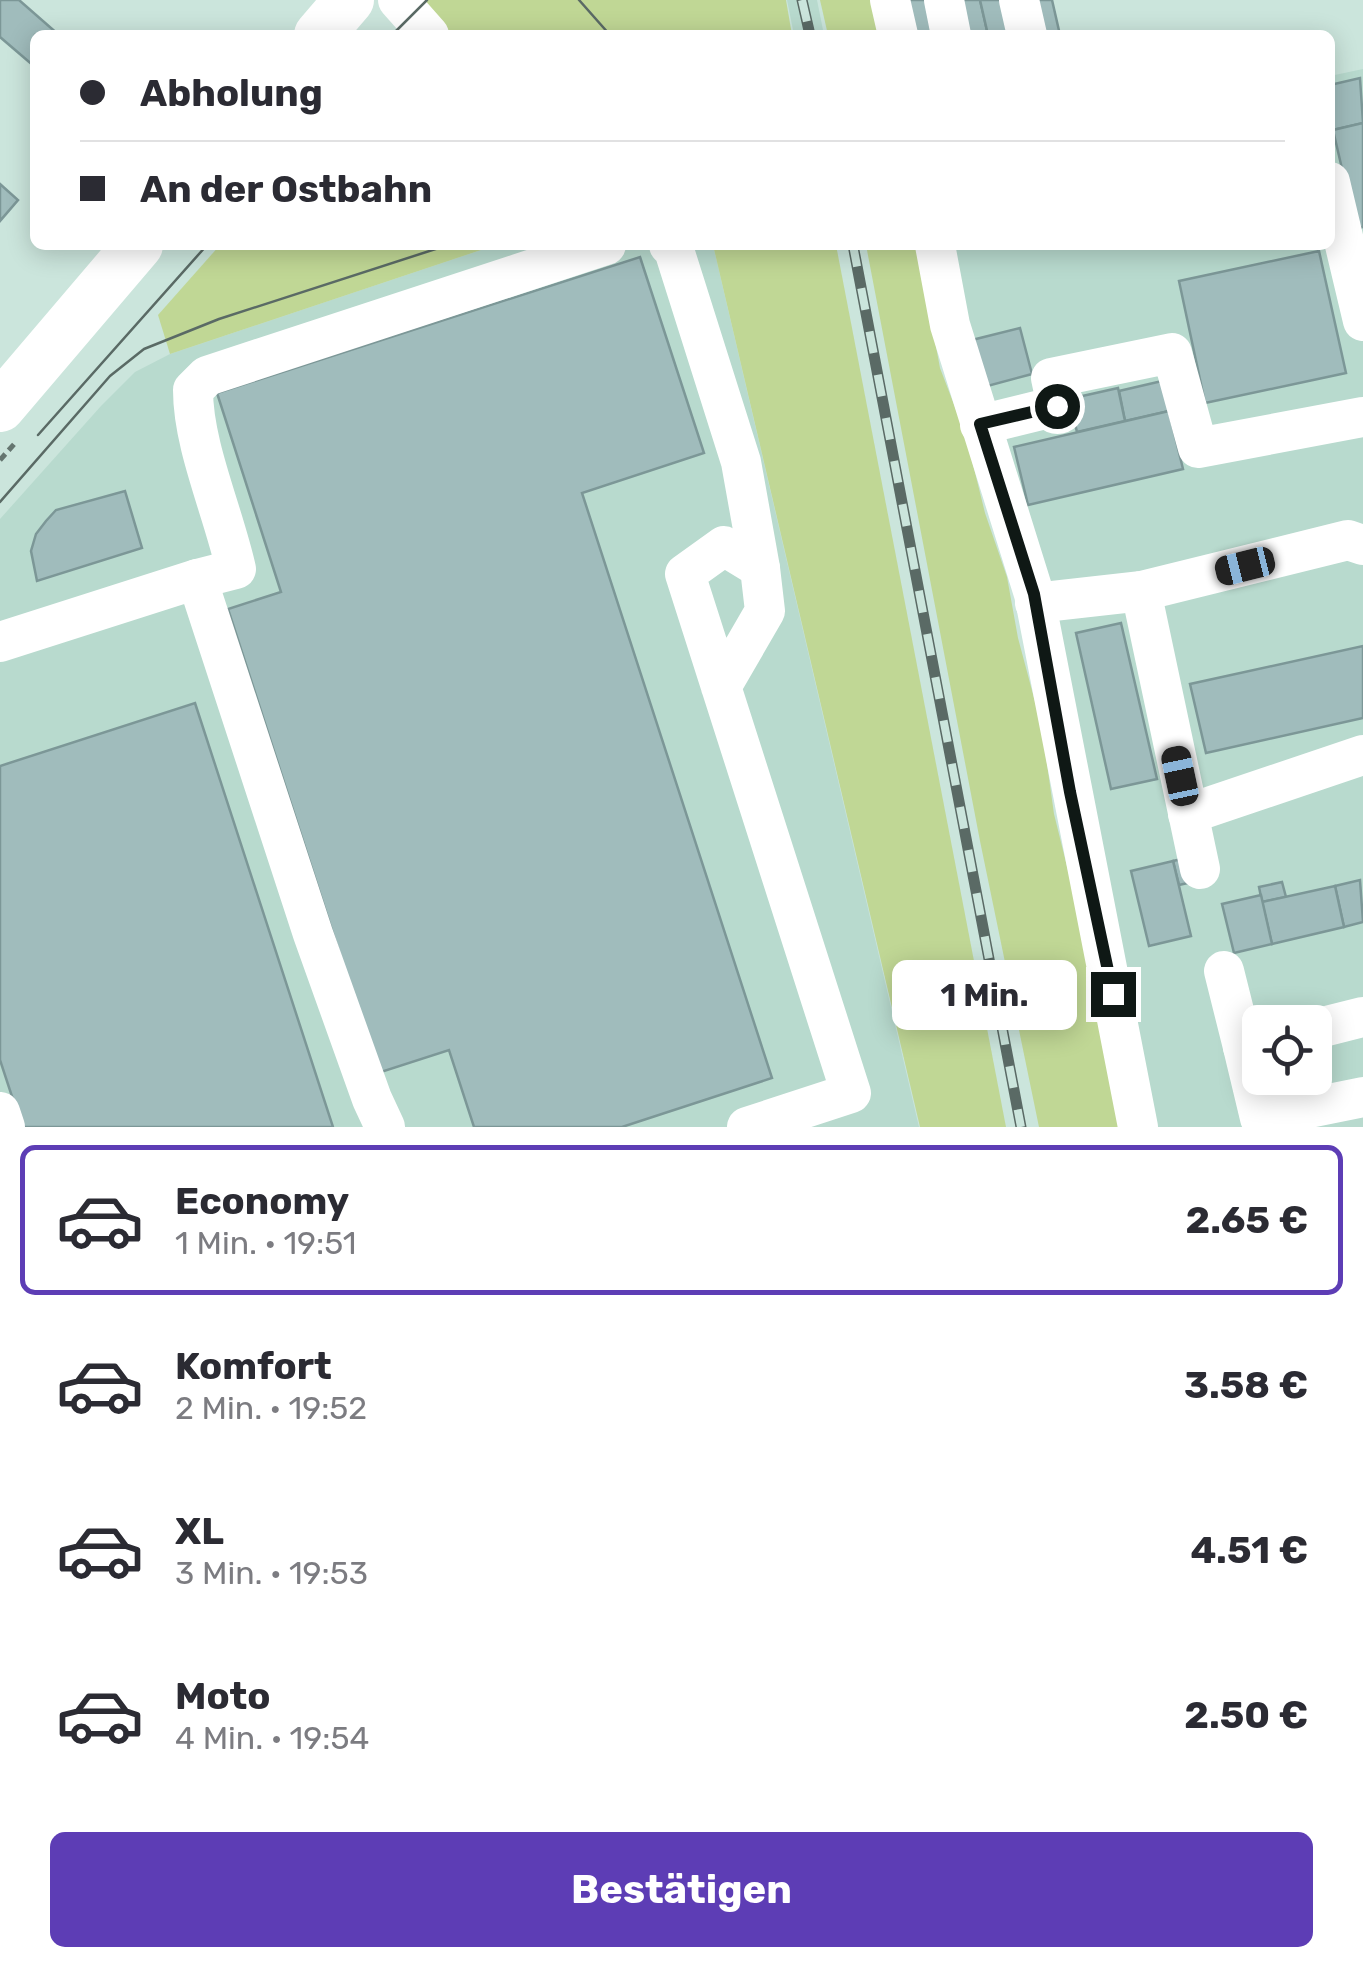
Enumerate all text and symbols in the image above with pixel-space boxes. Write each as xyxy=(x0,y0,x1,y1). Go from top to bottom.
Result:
text: Abholung xyxy=(140,70,323,116)
text: An der Ostbahn xyxy=(140,166,432,212)
route start xyxy=(1035,384,1080,429)
car xyxy=(1212,544,1278,588)
car xyxy=(1159,744,1201,808)
callout: 1 Min. xyxy=(893,959,1078,1029)
route end xyxy=(1091,972,1136,1017)
text: 1 Min. xyxy=(940,976,1029,1014)
map controls xyxy=(1242,1005,1332,1095)
button: locate xyxy=(1242,1005,1332,1095)
icon: car xyxy=(55,1175,145,1265)
text: Economy xyxy=(175,1178,349,1224)
text: 2.65 € xyxy=(1185,1197,1308,1243)
text: 1 Min. · 19:51 xyxy=(175,1224,356,1262)
icon: car xyxy=(55,1340,145,1430)
text: Komfort xyxy=(175,1343,332,1389)
text: 3.58 € xyxy=(1184,1362,1308,1408)
text: 2 Min. · 19:52 xyxy=(175,1389,367,1427)
icon: car xyxy=(55,1505,145,1595)
text: XL xyxy=(175,1508,224,1554)
text: 4.51 € xyxy=(1190,1527,1308,1573)
text: 3 Min. · 19:53 xyxy=(175,1554,368,1592)
icon: car xyxy=(55,1670,145,1760)
text: Moto xyxy=(175,1673,271,1719)
text: 2.50 € xyxy=(1184,1692,1308,1738)
text: 4 Min. · 19:54 xyxy=(175,1719,369,1757)
button: Bestätigen xyxy=(50,1832,1313,1947)

